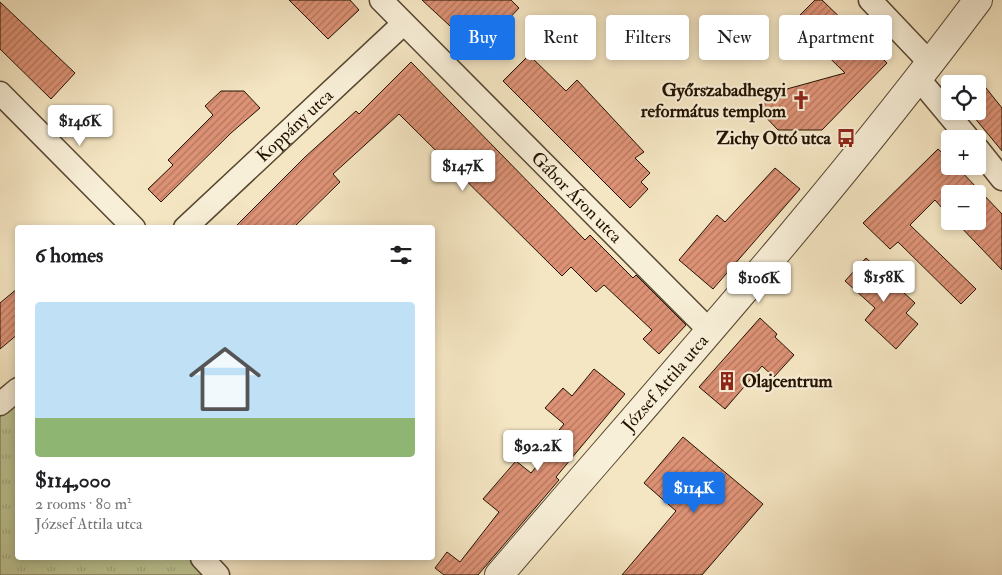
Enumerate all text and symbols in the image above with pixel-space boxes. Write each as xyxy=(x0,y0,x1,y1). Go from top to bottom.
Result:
chip: Buy xyxy=(450,15,515,60)
chip: Rent xyxy=(525,15,596,60)
chip: Filters xyxy=(606,15,689,60)
chip: New xyxy=(699,15,769,60)
chip: Apartment xyxy=(779,15,892,60)
map controls xyxy=(941,75,986,230)
button: locate xyxy=(941,75,986,120)
place label: Győrszabadhegyi református templom xyxy=(640,79,787,123)
street label: Koppány utca xyxy=(251,84,338,167)
church icon: Győrszabadhegyi református templom xyxy=(790,89,812,111)
pin: $146K xyxy=(45,104,115,147)
text: $146K xyxy=(59,111,101,131)
place label: Zichy Ottó utca xyxy=(716,127,832,150)
bus stop icon: Zichy Ottó utca xyxy=(835,127,857,149)
button: + xyxy=(941,130,986,175)
street label: Gábor Áron utca xyxy=(526,146,628,248)
pin: $147K xyxy=(428,150,498,192)
text: $147K xyxy=(442,156,484,176)
button: − xyxy=(941,185,986,230)
icon: filters xyxy=(387,241,415,269)
text: 6 homes xyxy=(35,242,103,269)
pin: $158K xyxy=(849,260,919,303)
pin: $106K xyxy=(724,262,794,304)
text: $158K xyxy=(864,267,904,287)
text: $106K xyxy=(738,268,780,288)
street label: József Attila utca xyxy=(616,329,714,437)
icon: home xyxy=(180,334,270,424)
building icon: Olajcentrum xyxy=(716,370,738,392)
place label: Olajcentrum xyxy=(742,370,834,393)
pin: $92.2K xyxy=(497,430,579,472)
text: $92.2K xyxy=(514,436,562,456)
text: $114,000 xyxy=(35,467,111,494)
pin: $114K xyxy=(659,472,729,514)
text: $114K xyxy=(674,478,714,498)
text: 2 rooms · 80 m² xyxy=(35,494,132,514)
text: József Attila utca xyxy=(35,514,143,534)

